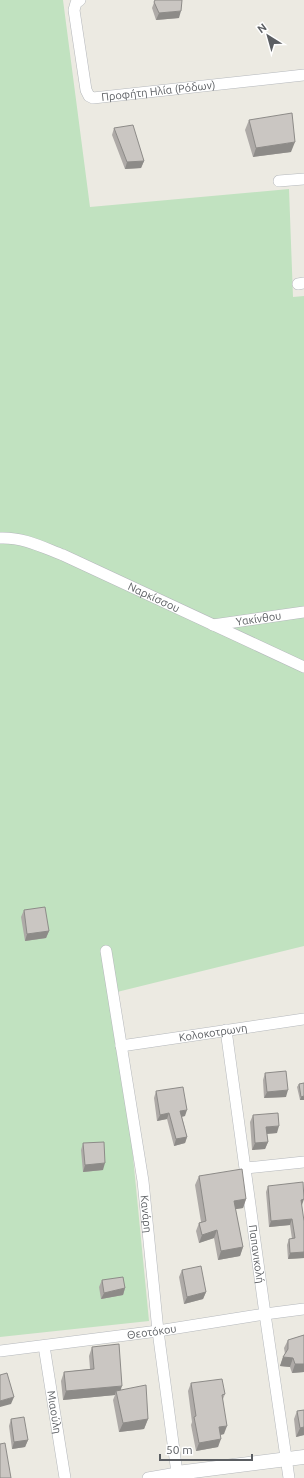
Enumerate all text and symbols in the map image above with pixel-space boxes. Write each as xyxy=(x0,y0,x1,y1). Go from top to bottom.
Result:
north arrow xyxy=(248,16,288,56)
text: N xyxy=(255,21,269,35)
street label: Προφήτη Ηλία (Ρόδων) xyxy=(101,79,216,103)
street label: Ναρκίσσου xyxy=(126,580,182,614)
street label: Υακίνθου xyxy=(235,609,282,628)
street label: Κολοκοτρωνη xyxy=(178,1021,248,1043)
street label: Κανάρη xyxy=(138,1194,154,1233)
street label: Παπανικολή xyxy=(247,1224,267,1284)
street label: Θεοτόκου xyxy=(126,1322,177,1341)
street label: Μιαούλη xyxy=(45,1390,64,1435)
scale bar xyxy=(160,1436,252,1462)
text: 50 m xyxy=(166,1443,193,1456)

